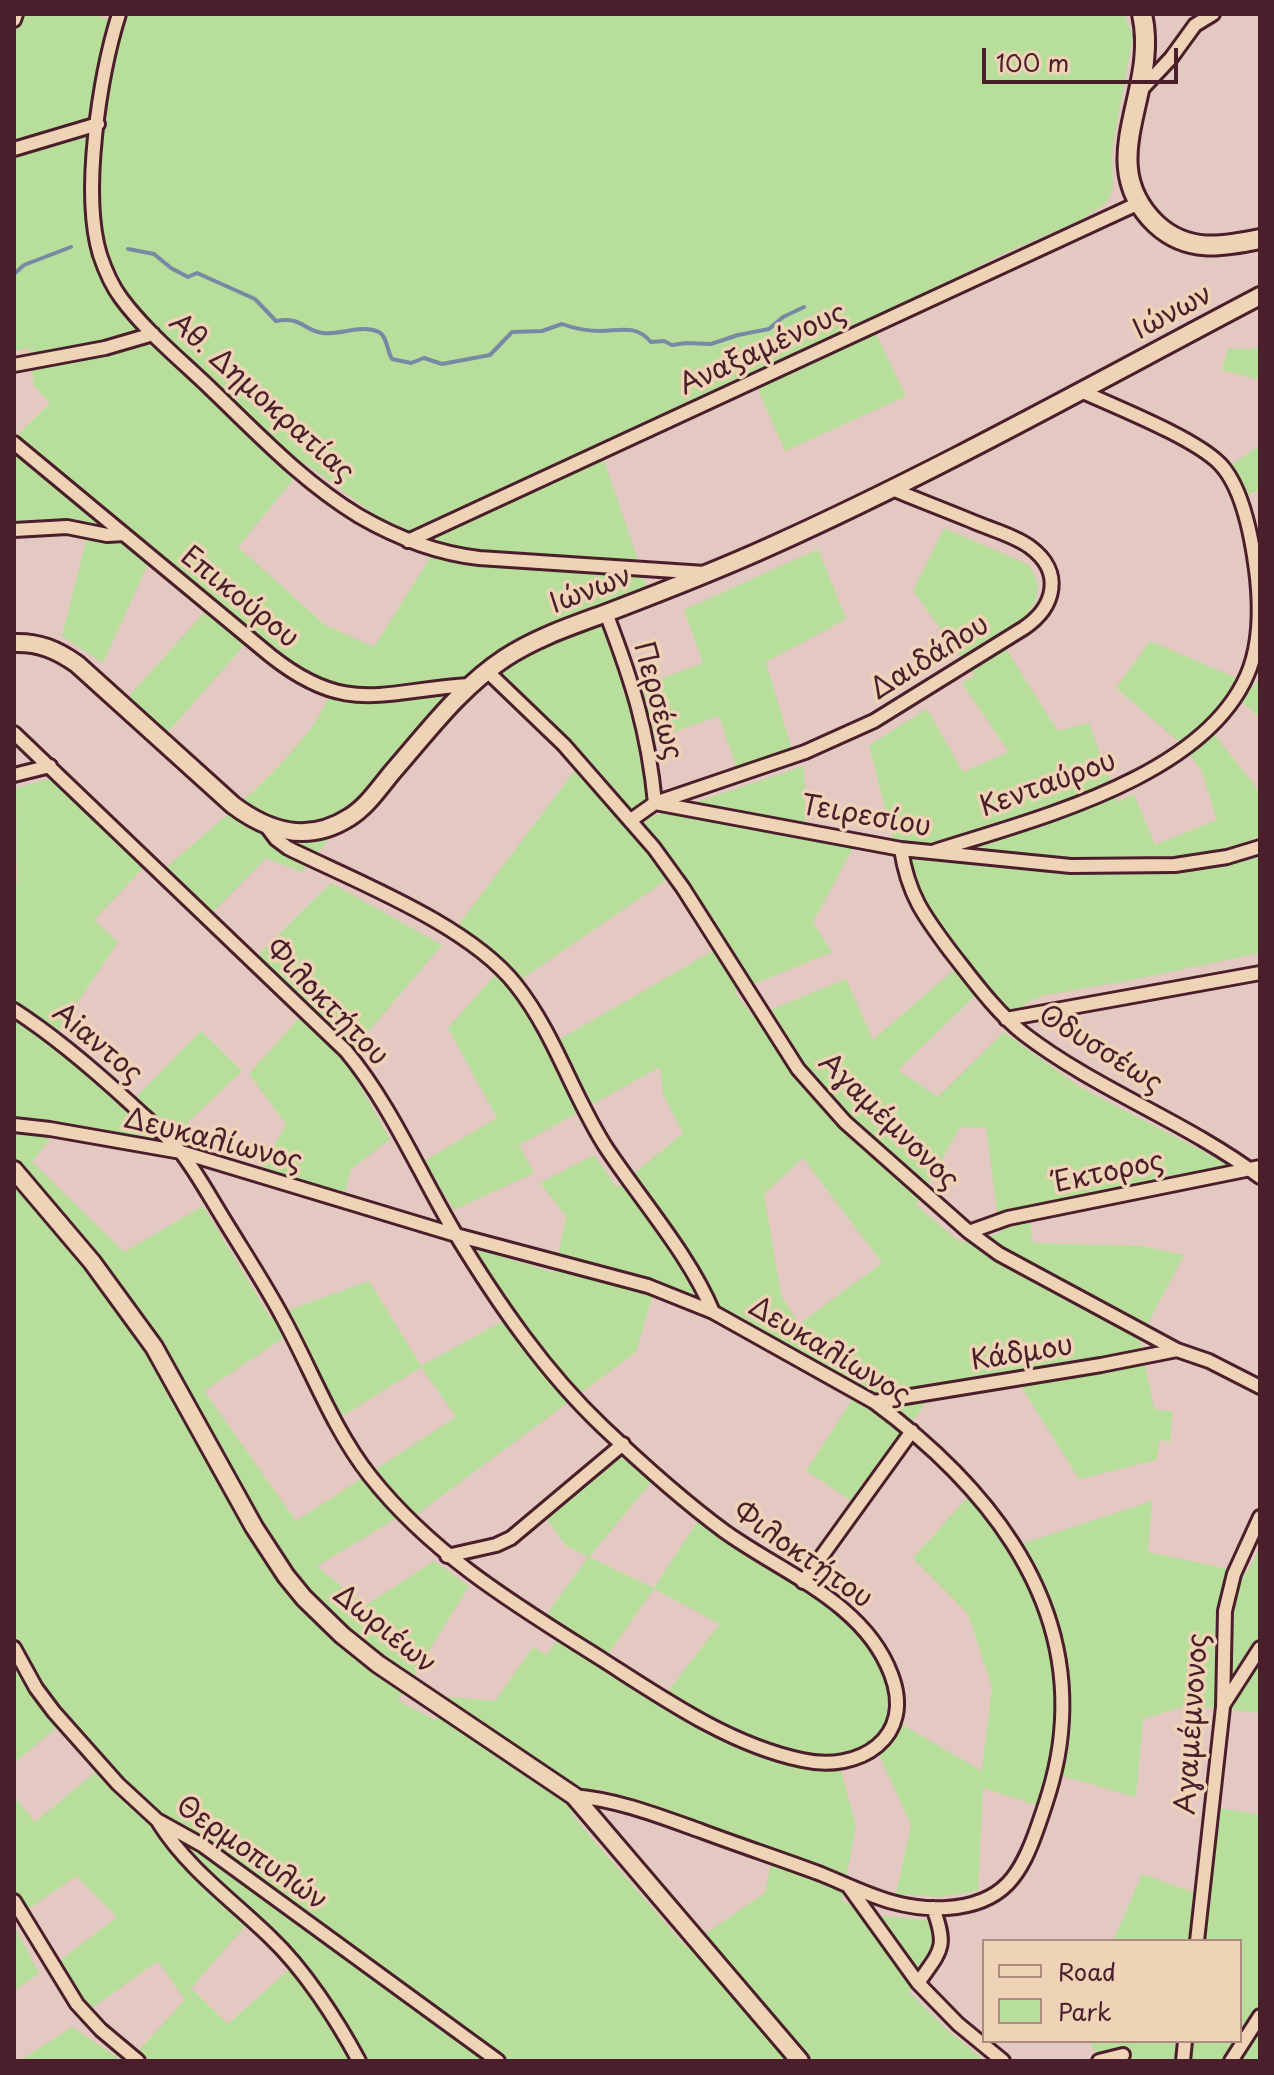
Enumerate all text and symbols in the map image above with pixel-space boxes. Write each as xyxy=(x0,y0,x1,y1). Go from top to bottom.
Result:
scale bar xyxy=(986,32,1182,82)
text: 100 m xyxy=(996,44,1069,80)
street label: Ιώνων xyxy=(1128,278,1218,348)
street label: Αναξαμένους xyxy=(674,297,852,403)
street label: Αθ. Δημοκρατίας xyxy=(162,306,360,490)
street label: Επικούρου xyxy=(173,540,305,656)
street label: Ιώνων xyxy=(545,560,637,622)
street label: Δαιδάλου xyxy=(864,608,996,708)
street label: Περσέως xyxy=(625,638,689,764)
street label: Κενταύρου xyxy=(975,745,1121,825)
street label: Τειρεσίου xyxy=(798,789,934,845)
street label: Φιλοκτήτου xyxy=(257,933,395,1073)
street label: Aiαντος xyxy=(45,997,149,1091)
street label: Οδυσσέως xyxy=(1032,999,1168,1101)
street label: Αγαμέμνονος xyxy=(811,1047,965,1197)
street label: Δευκαλίωνος xyxy=(121,1103,305,1179)
street label: Έκτορος xyxy=(1051,1145,1167,1201)
street label: Δευκαλίωνος xyxy=(742,1291,916,1413)
street label: Κάδμου xyxy=(969,1329,1075,1379)
street label: Φιλοκτήτου xyxy=(726,1496,878,1616)
street label: Δωριέων xyxy=(326,1578,442,1682)
street label: Αγαμέμνονος xyxy=(1170,1632,1216,1816)
street label: Θερμοπυλών xyxy=(169,1790,333,1918)
legend xyxy=(982,1939,1242,2043)
text: Road xyxy=(1058,1953,1116,1989)
text: Park xyxy=(1058,1993,1112,2029)

